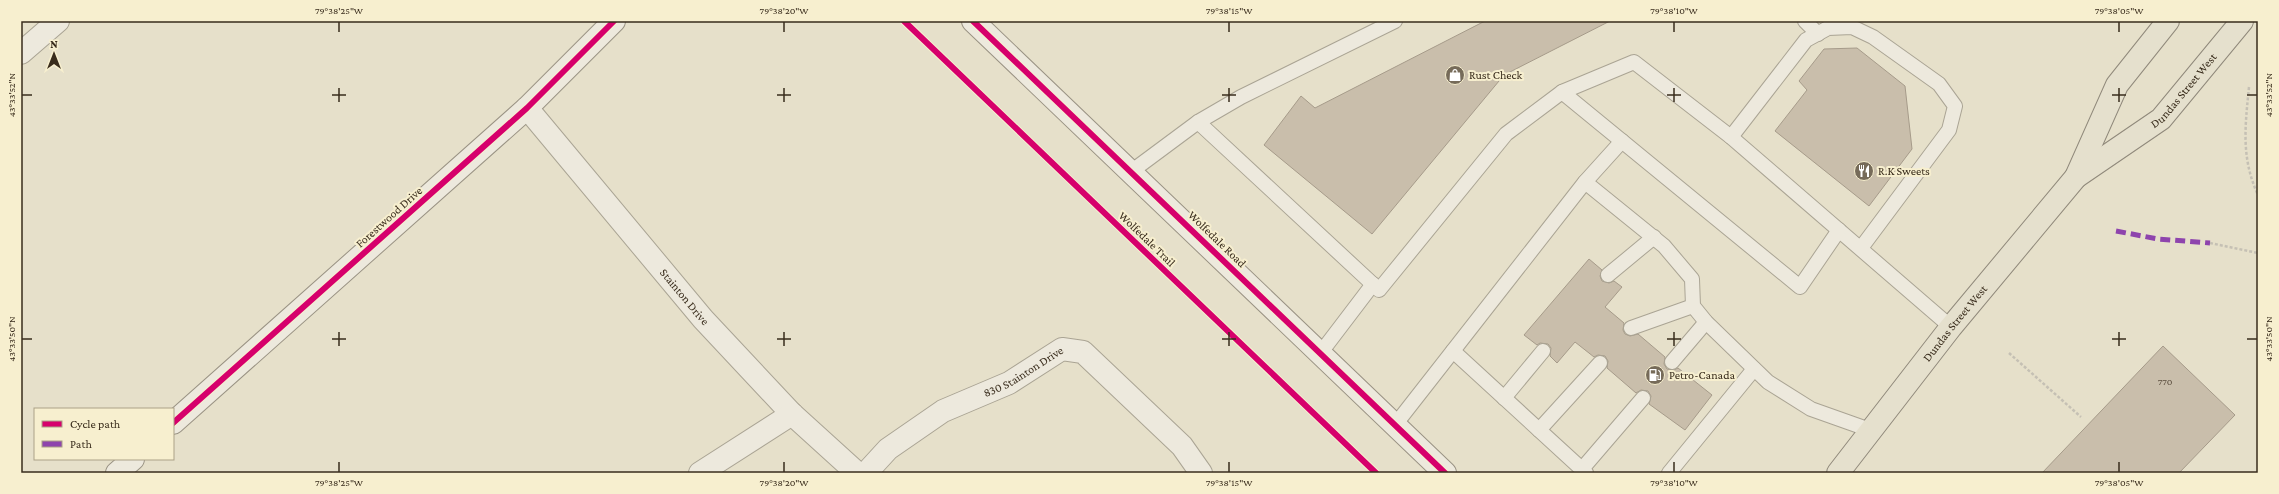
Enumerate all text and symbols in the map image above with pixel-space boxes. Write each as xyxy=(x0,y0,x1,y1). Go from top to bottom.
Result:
text: 79°38'25"W xyxy=(315,5,364,16)
text: 79°38'20"W xyxy=(760,5,809,16)
text: 79°38'15"W xyxy=(1206,5,1253,16)
text: 79°38'10"W xyxy=(1650,5,1699,16)
text: 79°38'05"W xyxy=(2095,5,2144,16)
north arrow xyxy=(34,34,74,74)
text: N xyxy=(50,38,58,50)
street label: Dundas Street West xyxy=(2148,49,2220,131)
shop icon: Rust Check xyxy=(1444,64,1466,86)
place label: Rust Check xyxy=(1469,68,1523,82)
text: 43°33'52"N xyxy=(6,72,17,117)
text: 43°33'52"N xyxy=(2263,72,2274,117)
restaurant icon: R.K Sweets xyxy=(1853,160,1875,182)
place label: R.K Sweets xyxy=(1878,164,1930,178)
street label: Forestwood Drive xyxy=(353,183,425,251)
street label: Wolfedale Trail xyxy=(1116,208,1178,270)
street label: Wolfedale Road xyxy=(1185,208,1249,271)
street label: Stainton Drive xyxy=(657,266,712,328)
street label: Dundas Street West xyxy=(1920,281,1991,364)
text: 43°33'50"N xyxy=(6,316,17,362)
text: 43°33'50"N xyxy=(2263,316,2274,362)
street label: 830 Stainton Drive xyxy=(981,343,1066,400)
fuel station icon: Petro-Canada xyxy=(1644,364,1666,386)
place label: Petro-Canada xyxy=(1669,368,1735,382)
house number: 770 xyxy=(2158,376,2173,387)
legend xyxy=(34,408,174,460)
text: Cycle path xyxy=(70,417,121,431)
text: Path xyxy=(70,437,92,451)
text: 79°38'25"W xyxy=(315,477,364,488)
text: 79°38'20"W xyxy=(760,477,809,488)
text: 79°38'15"W xyxy=(1206,477,1253,488)
text: 79°38'10"W xyxy=(1650,477,1699,488)
text: 79°38'05"W xyxy=(2095,477,2144,488)

